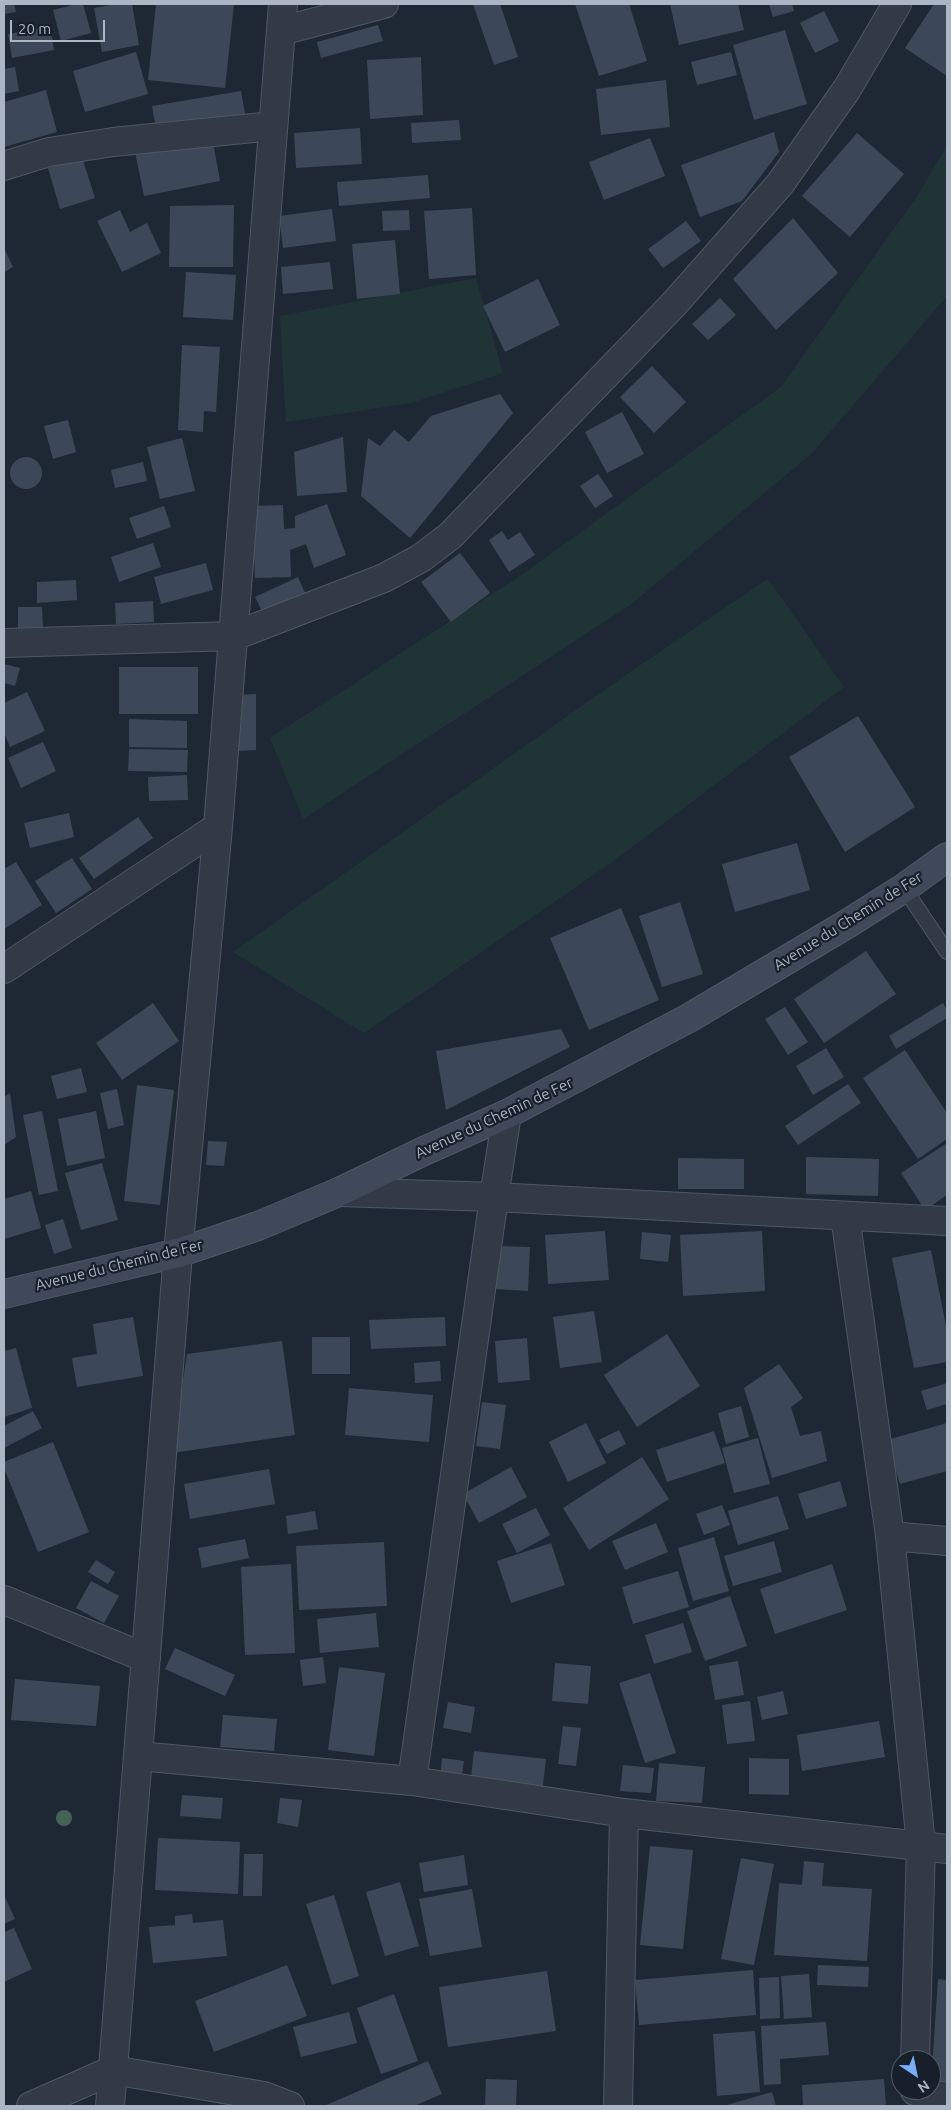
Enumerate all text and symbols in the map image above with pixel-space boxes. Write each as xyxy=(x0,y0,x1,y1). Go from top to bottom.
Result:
scale bar xyxy=(12,10,108,42)
text: 20 m xyxy=(18,20,51,37)
street label: Avenue du Chemin de Fer xyxy=(770,868,926,974)
street label: Avenue du Chemin de Fer xyxy=(412,1074,576,1162)
street label: Avenue du Chemin de Fer xyxy=(34,1235,204,1295)
north arrow xyxy=(891,2050,941,2100)
text: N xyxy=(915,2077,933,2096)

